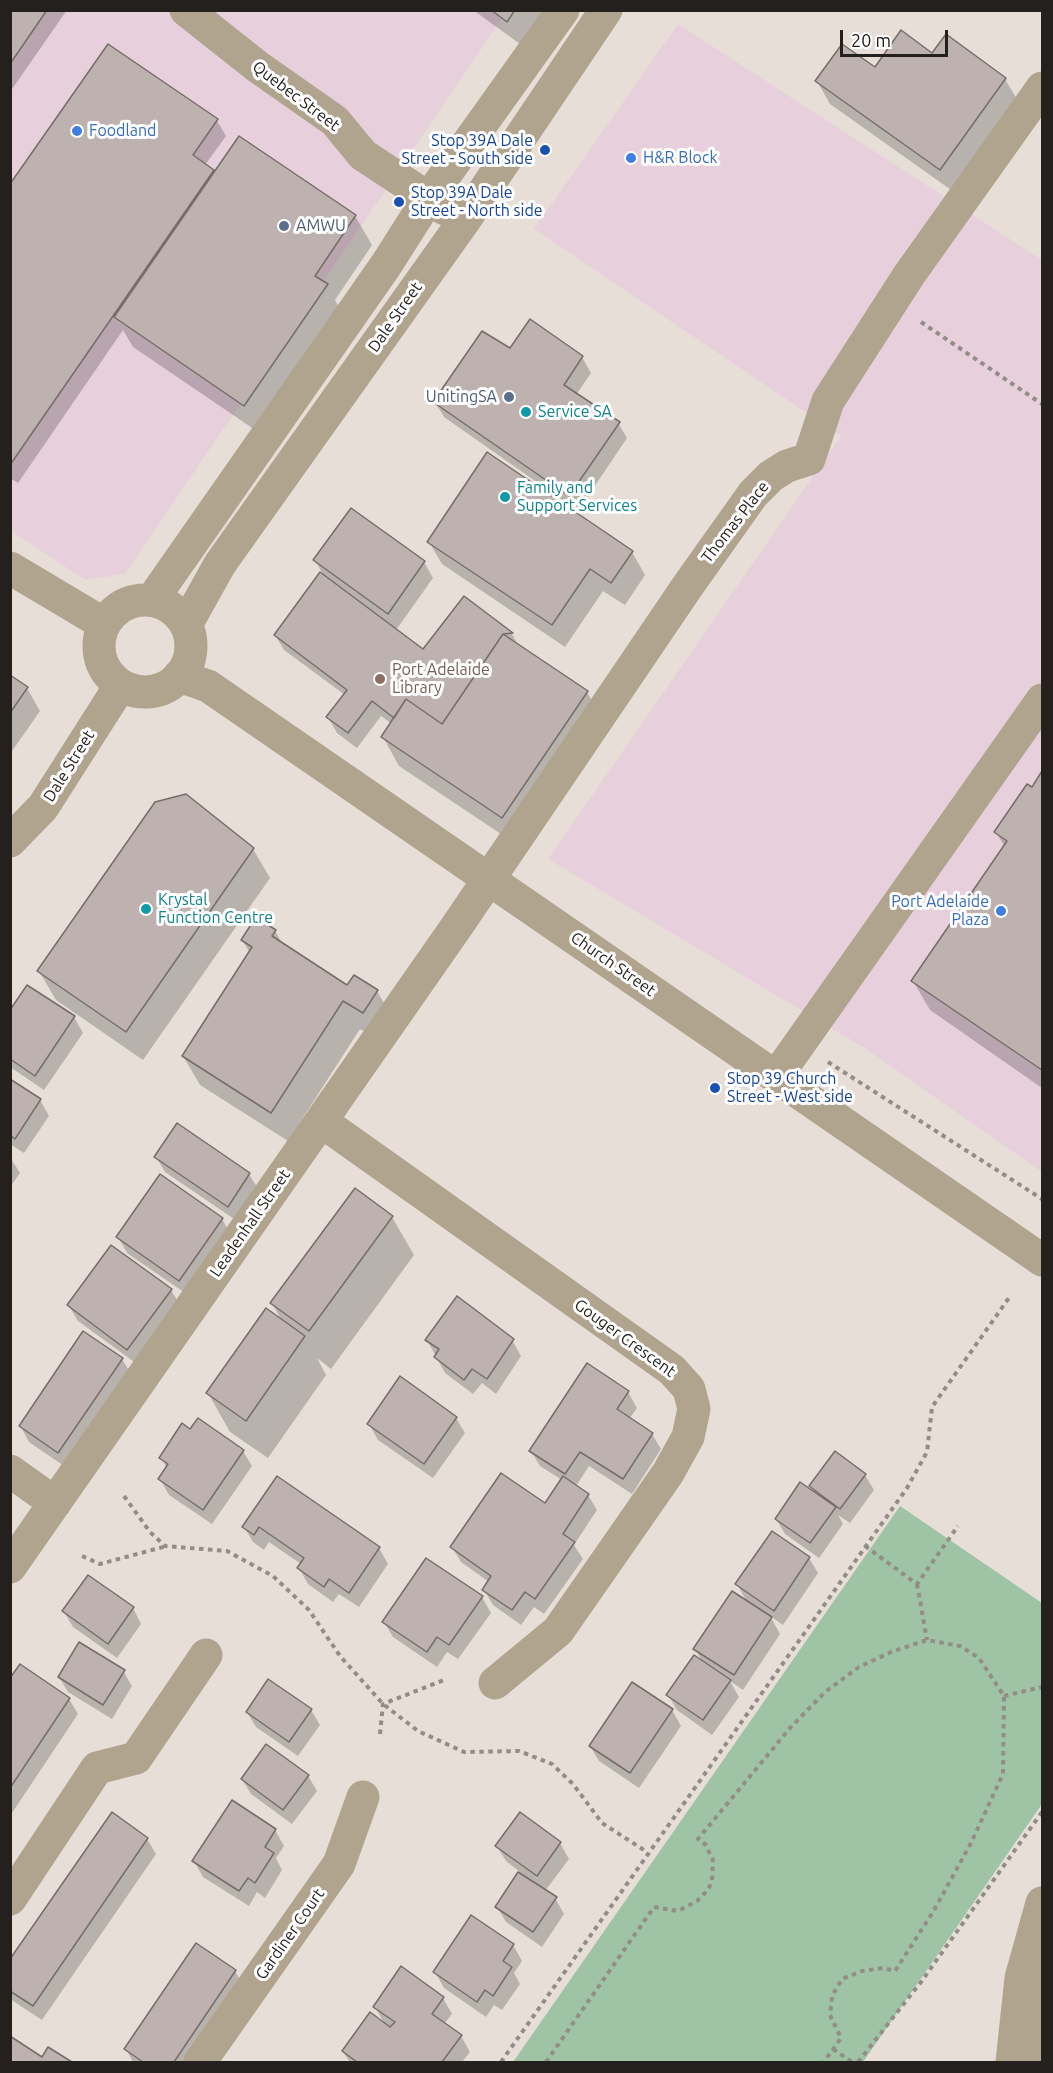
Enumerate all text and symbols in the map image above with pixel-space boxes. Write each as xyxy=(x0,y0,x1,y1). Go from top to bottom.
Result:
scale bar xyxy=(843,18,951,56)
text: 20 m xyxy=(851,30,891,50)
street label: Quebec Street xyxy=(249,57,343,135)
place label: Foodland xyxy=(89,121,156,141)
marker: Foodland xyxy=(70,124,84,138)
place label: Stop 39A Dale Street - South side xyxy=(401,131,533,169)
marker: Stop 39A Dale Street - South side xyxy=(538,143,552,157)
place label: H&R Block xyxy=(643,148,717,168)
marker: H&R Block xyxy=(624,151,638,165)
place label: Stop 39A Dale Street - North side xyxy=(411,183,543,221)
marker: Stop 39A Dale Street - North side xyxy=(392,195,406,209)
place label: AMWU xyxy=(296,216,346,236)
marker: AMWU xyxy=(277,219,291,233)
street label: Dale Street xyxy=(364,278,426,356)
place label: UnitingSA xyxy=(426,387,497,407)
marker: UnitingSA xyxy=(502,390,516,404)
place label: Service SA xyxy=(538,402,612,422)
marker: Service SA xyxy=(519,405,533,419)
street label: Thomas Place xyxy=(697,477,773,567)
place label: Family and Support Services xyxy=(517,478,637,516)
marker: Family and Support Services xyxy=(498,490,512,504)
place label: Port Adelaide Library xyxy=(392,660,490,698)
marker: Port Adelaide Library xyxy=(373,672,387,686)
street label: Dale Street xyxy=(39,727,99,805)
place label: Krystal Function Centre xyxy=(158,890,273,928)
place label: Port Adelaide Plaza xyxy=(891,892,989,930)
marker: Krystal Function Centre xyxy=(139,902,153,916)
marker: Port Adelaide Plaza xyxy=(994,904,1008,918)
street label: Church Street xyxy=(567,928,659,1000)
place label: Stop 39 Church Street - West side xyxy=(727,1069,853,1107)
marker: Stop 39 Church Street - West side xyxy=(708,1081,722,1095)
street label: Leadenhall Street xyxy=(206,1166,294,1280)
street label: Gouger Crescent xyxy=(571,1295,679,1381)
street label: Gardiner Court xyxy=(252,1885,328,1983)

